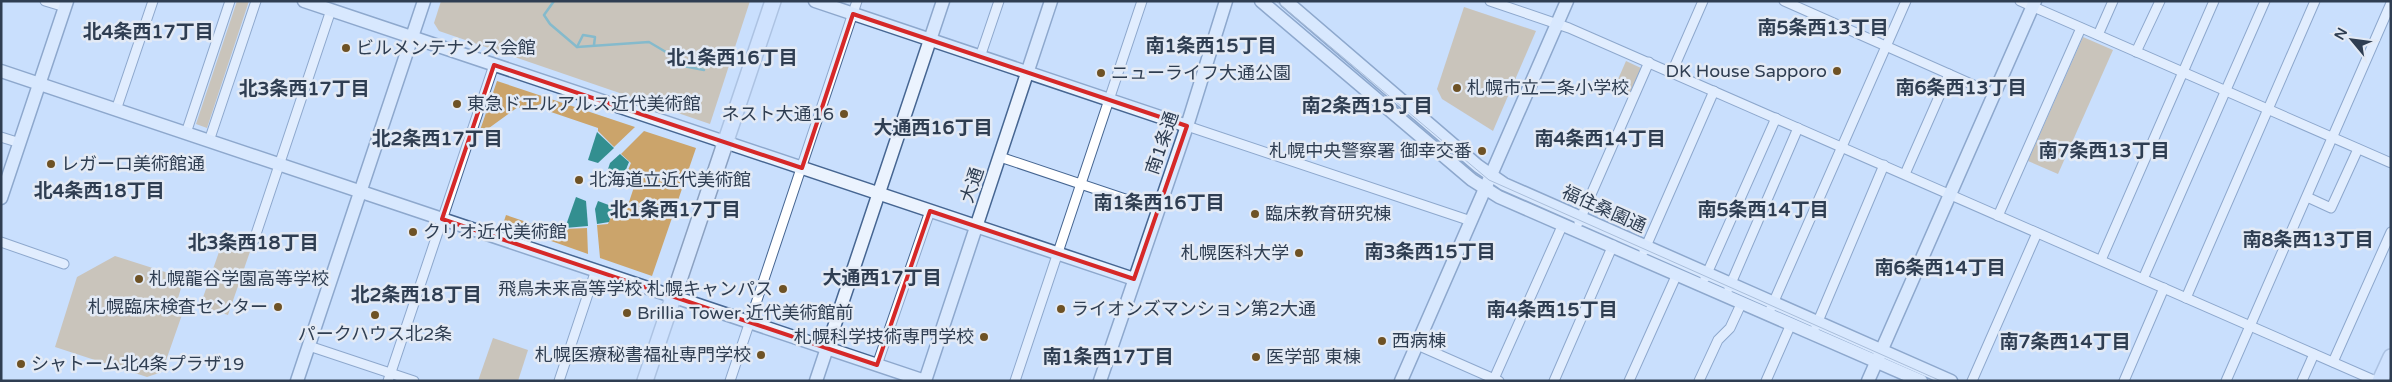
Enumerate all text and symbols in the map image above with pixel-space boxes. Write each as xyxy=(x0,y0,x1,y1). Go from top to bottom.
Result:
north arrow xyxy=(2327,15,2377,65)
district label: 南5条西13丁目 xyxy=(1758,17,1888,39)
district label: 北4条西17丁目 xyxy=(83,21,213,43)
text: N xyxy=(2331,25,2351,43)
district label: 南1条西15丁目 xyxy=(1146,35,1276,57)
place label: ビルメンテナンス会館 xyxy=(356,37,536,59)
marker: ビルメンテナンス会館 xyxy=(340,42,352,54)
district label: 北1条西16丁目 xyxy=(667,47,797,69)
place label: DK House Sapporo xyxy=(1666,60,1827,82)
place label: ニューライフ大通公園 xyxy=(1111,62,1291,84)
marker: DK House Sapporo xyxy=(1831,65,1843,77)
marker: ニューライフ大通公園 xyxy=(1095,67,1107,79)
place label: 札幌市立二条小学校 xyxy=(1467,77,1629,99)
district label: 南6条西13丁目 xyxy=(1896,77,2026,99)
district label: 北3条西17丁目 xyxy=(239,78,369,100)
marker: 札幌市立二条小学校 xyxy=(1451,82,1463,94)
place label: 東急ドエルアルス近代美術館 xyxy=(467,93,701,115)
district label: 南2条西15丁目 xyxy=(1302,95,1432,117)
marker: 東急ドエルアルス近代美術館 xyxy=(451,98,463,110)
place label: ネスト大通16 xyxy=(721,103,834,125)
marker: ネスト大通16 xyxy=(838,108,850,120)
street label: 南1条通 xyxy=(1141,109,1183,177)
district label: 大通西16丁目 xyxy=(874,117,992,139)
district label: 北2条西17丁目 xyxy=(372,128,502,150)
district label: 南4条西14丁目 xyxy=(1535,128,1665,150)
place label: 札幌中央警察署 御幸交番 xyxy=(1269,140,1472,162)
district label: 南7条西13丁目 xyxy=(2039,140,2169,162)
marker: 札幌中央警察署 御幸交番 xyxy=(1476,145,1488,157)
place label: レガーロ美術館通 xyxy=(61,153,205,175)
marker: レガーロ美術館通 xyxy=(45,158,57,170)
street label: 大通 xyxy=(956,164,988,206)
place label: 北海道立近代美術館 xyxy=(589,169,751,191)
marker: 北海道立近代美術館 xyxy=(573,174,585,186)
district label: 北4条西18丁目 xyxy=(34,180,164,202)
street label: 福住桑園通 xyxy=(1558,181,1650,237)
district label: 南1条西16丁目 xyxy=(1094,192,1224,214)
district label: 北1条西17丁目 xyxy=(610,199,740,221)
district label: 南5条西14丁目 xyxy=(1698,199,1828,221)
place label: 臨床教育研究棟 xyxy=(1265,203,1391,225)
marker: 臨床教育研究棟 xyxy=(1249,208,1261,220)
place label: クリオ近代美術館 xyxy=(423,221,567,243)
marker: クリオ近代美術館 xyxy=(407,226,419,238)
district label: 南8条西13丁目 xyxy=(2243,229,2373,251)
district label: 北3条西18丁目 xyxy=(188,232,318,254)
district label: 南3条西15丁目 xyxy=(1365,241,1495,263)
place label: 札幌医科大学 xyxy=(1181,242,1289,264)
marker: 札幌医科大学 xyxy=(1293,247,1305,259)
district label: 南6条西14丁目 xyxy=(1875,257,2005,279)
district label: 大通西17丁目 xyxy=(823,267,941,289)
place label: 札幌龍谷学園高等学校 xyxy=(149,268,329,290)
marker: 札幌龍谷学園高等学校 xyxy=(133,273,145,285)
place label: 飛鳥未来高等学校 札幌キャンパス xyxy=(498,278,773,300)
marker: 飛鳥未来高等学校 札幌キャンパス xyxy=(777,283,789,295)
district label: 北2条西18丁目 xyxy=(351,284,481,306)
place label: 札幌臨床検査センター xyxy=(88,296,268,318)
place label: ライオンズマンション第2大通 xyxy=(1071,298,1316,320)
district label: 南4条西15丁目 xyxy=(1487,299,1617,321)
marker: 札幌臨床検査センター xyxy=(272,301,284,313)
place label: Brillia Tower 近代美術館前 xyxy=(637,302,854,324)
marker: ライオンズマンション第2大通 xyxy=(1055,303,1067,315)
marker: Brillia Tower 近代美術館前 xyxy=(621,307,633,319)
marker: パークハウス北2条 xyxy=(369,309,381,321)
place label: パークハウス北2条 xyxy=(298,323,452,345)
place label: 札幌科学技術専門学校 xyxy=(794,326,974,348)
place label: 西病棟 xyxy=(1392,330,1446,352)
marker: 札幌科学技術専門学校 xyxy=(978,331,990,343)
district label: 南7条西14丁目 xyxy=(2000,331,2130,353)
marker: 西病棟 xyxy=(1376,335,1388,347)
place label: 札幌医療秘書福祉専門学校 xyxy=(535,344,751,366)
district label: 南1条西17丁目 xyxy=(1043,346,1173,368)
place label: 医学部 東棟 xyxy=(1266,346,1361,368)
marker: 札幌医療秘書福祉専門学校 xyxy=(755,349,767,361)
marker: 医学部 東棟 xyxy=(1250,351,1262,363)
place label: シャトーム北4条プラザ19 xyxy=(31,353,244,375)
marker: シャトーム北4条プラザ19 xyxy=(15,358,27,370)

